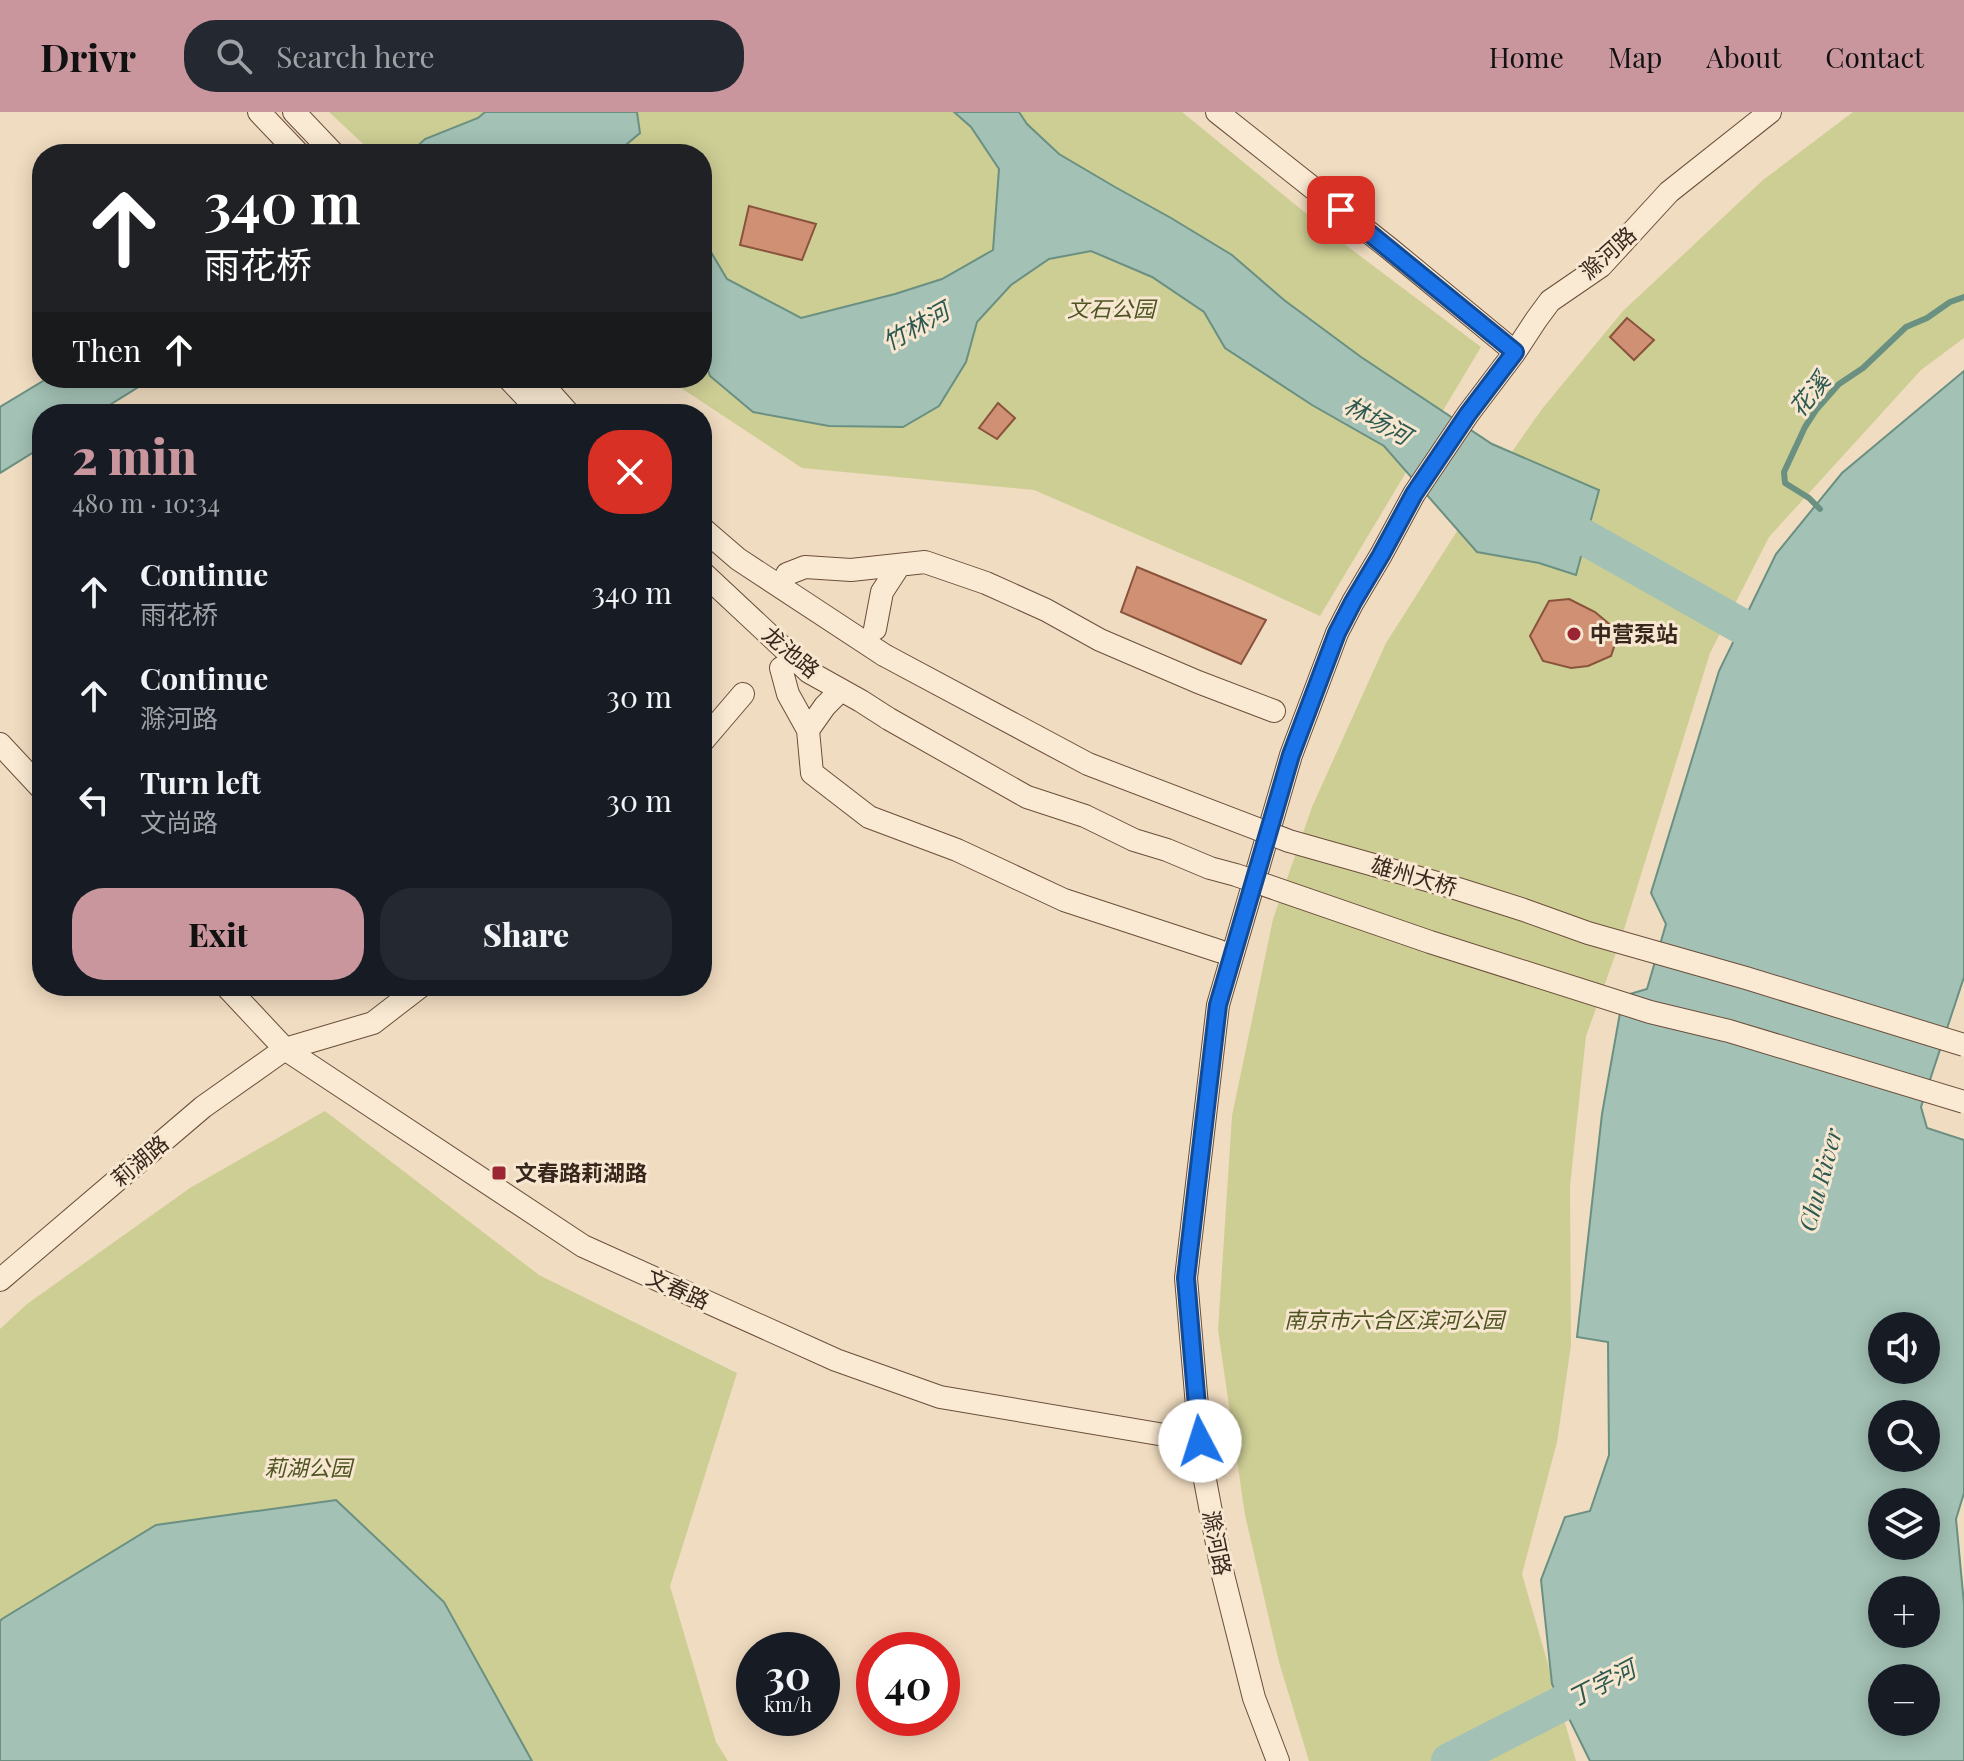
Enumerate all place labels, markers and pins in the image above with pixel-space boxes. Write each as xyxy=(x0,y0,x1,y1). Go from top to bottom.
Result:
pin xyxy=(1307,176,1375,244)
place label: 中营泵站 xyxy=(1590,618,1678,648)
marker: 中营泵站 xyxy=(1565,625,1583,643)
place label: 文春路莉湖路 xyxy=(515,1157,647,1187)
marker: 文春路莉湖路 xyxy=(490,1164,508,1182)

